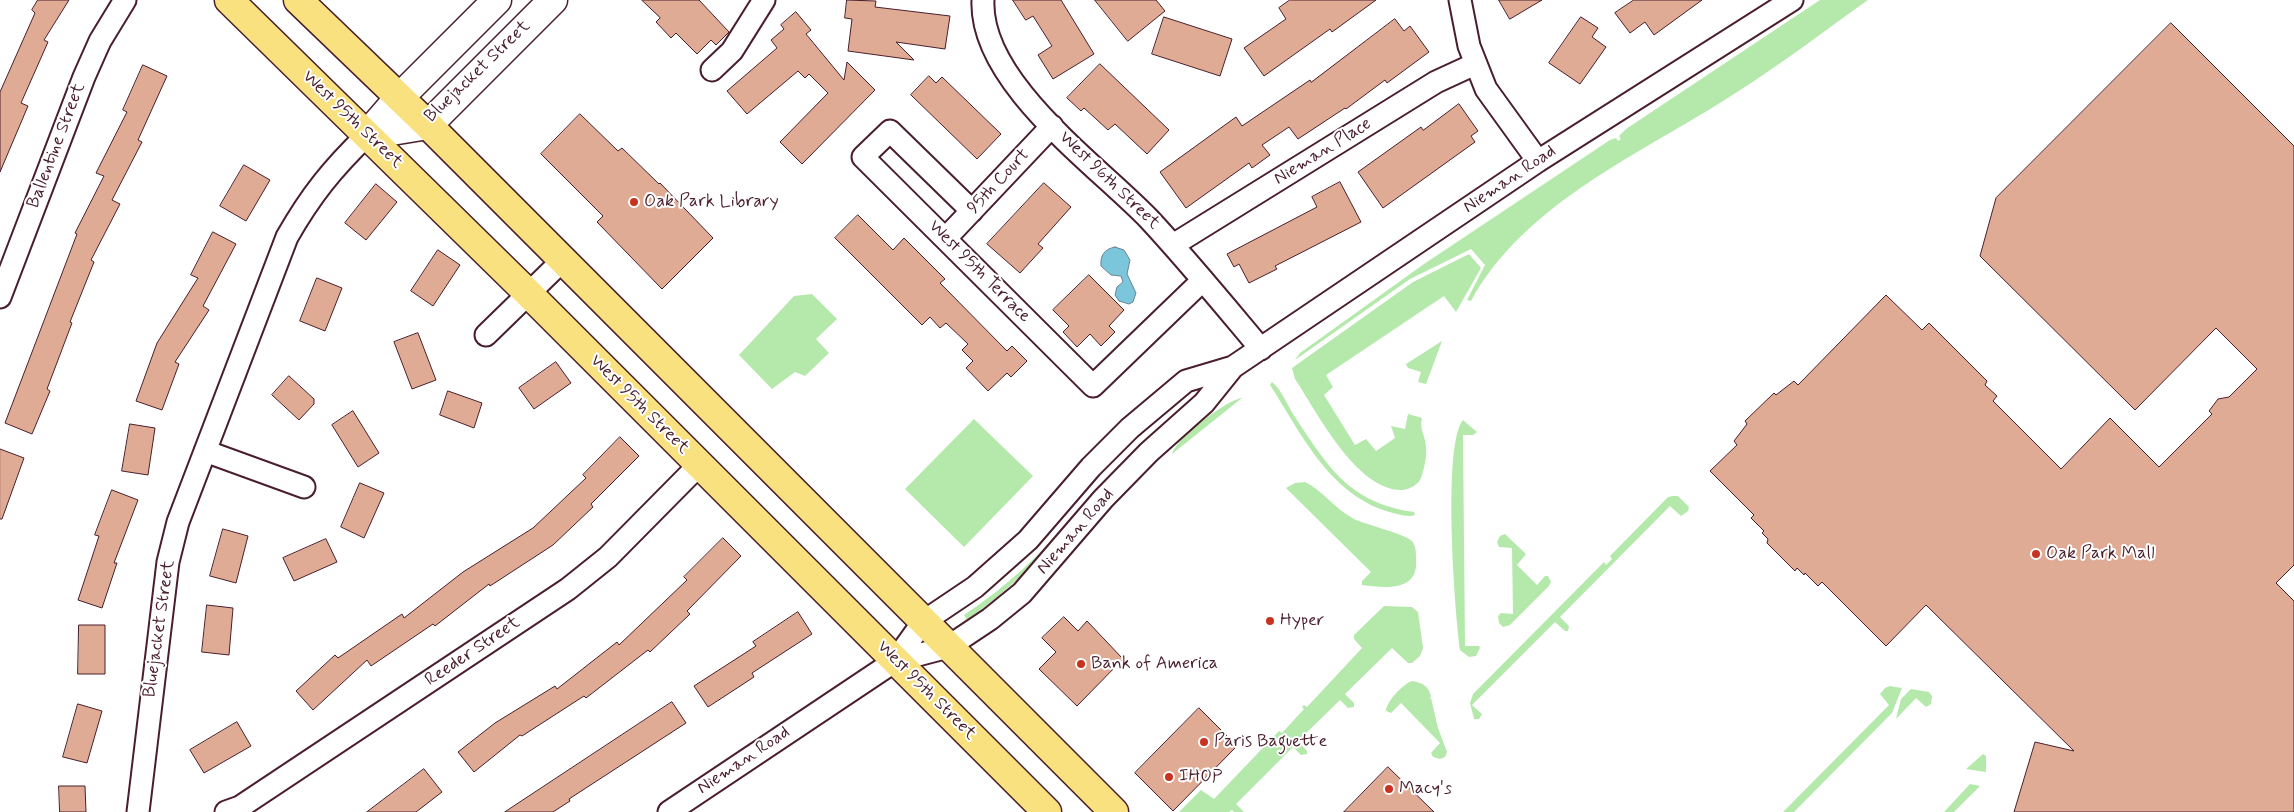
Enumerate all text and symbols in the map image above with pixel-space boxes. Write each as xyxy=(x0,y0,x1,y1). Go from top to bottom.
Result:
street label: Bluejacket Street xyxy=(421,16,535,128)
street label: West 95th Street xyxy=(297,66,407,174)
street label: Ballentine Street xyxy=(23,80,91,212)
street label: Nieman Place xyxy=(1270,114,1376,190)
street label: West 96th Street xyxy=(1054,127,1164,235)
street label: Nieman Road xyxy=(1460,141,1560,219)
street label: 95th Court xyxy=(963,145,1035,219)
place label: Oak Park Library xyxy=(644,191,779,213)
marker: Oak Park Library xyxy=(628,196,640,208)
street label: West 95th Terrace xyxy=(923,216,1035,328)
street label: West 95th Street xyxy=(585,351,693,459)
street label: Nieman Road xyxy=(1033,485,1119,579)
place label: Oak Park Mall xyxy=(2046,543,2155,565)
marker: Oak Park Mall xyxy=(2030,548,2042,560)
street label: Bluejacket Street xyxy=(140,559,180,699)
place label: Hyper xyxy=(1280,610,1324,632)
street label: Reeder Street xyxy=(421,612,525,692)
marker: Hyper xyxy=(1264,615,1276,627)
street label: West 95th Street xyxy=(872,637,980,745)
place label: Bank of America xyxy=(1091,653,1218,675)
marker: Bank of America xyxy=(1075,658,1087,670)
street label: Nieman Road xyxy=(694,722,794,800)
place label: Paris Baguette xyxy=(1214,731,1327,753)
marker: Paris Baguette xyxy=(1198,736,1210,748)
place label: IHOP xyxy=(1179,766,1222,788)
marker: IHOP xyxy=(1163,771,1175,783)
place label: Macy's xyxy=(1399,778,1452,800)
marker: Macy's xyxy=(1383,783,1395,795)

